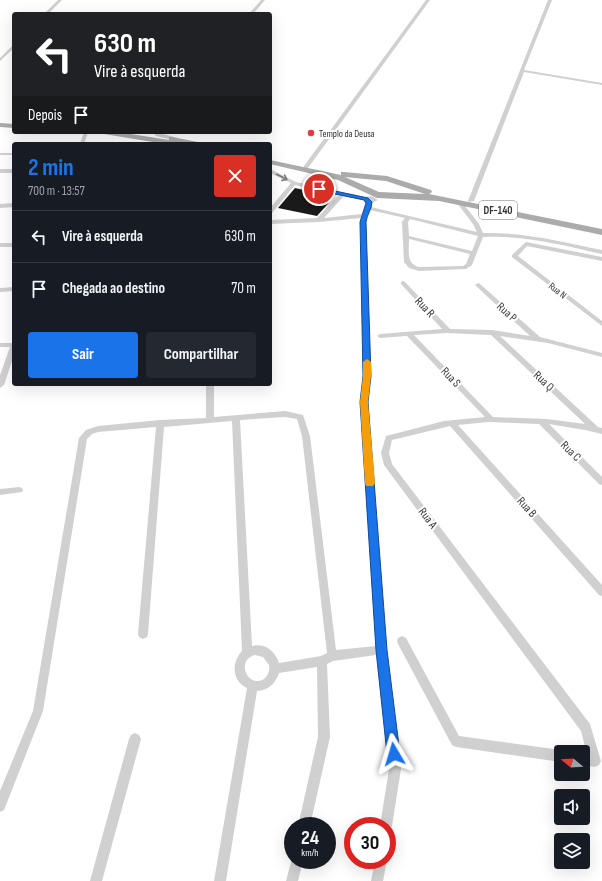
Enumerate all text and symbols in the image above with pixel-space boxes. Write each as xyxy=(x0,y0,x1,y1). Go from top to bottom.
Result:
text: 630 m xyxy=(94,27,156,60)
icon: left xyxy=(28,28,80,80)
text: Vire à esquerda xyxy=(94,61,185,82)
icon: arrive xyxy=(70,104,92,126)
text: Depois xyxy=(28,106,62,125)
marker: Templo da Deusa xyxy=(306,128,316,138)
place label: Templo da Deusa xyxy=(319,128,375,140)
text: 2 min xyxy=(28,153,74,182)
button: close xyxy=(214,155,256,197)
pin xyxy=(302,172,336,206)
one-way arrow xyxy=(276,174,288,181)
icon: arrive xyxy=(308,178,330,200)
text: 700 m · 13:57 xyxy=(28,183,85,199)
road number: DF-140 xyxy=(479,201,517,219)
icon: left xyxy=(28,226,50,248)
text: Vire à esquerda xyxy=(62,227,143,246)
text: 630 m xyxy=(224,227,256,246)
icon: arrive xyxy=(28,278,50,300)
text: Chegada ao destino xyxy=(62,279,165,298)
text: 70 m xyxy=(231,279,256,298)
street label: Rua N xyxy=(546,280,569,301)
street label: Rua R xyxy=(411,294,438,321)
street label: Rua P xyxy=(493,299,520,325)
button: Sair xyxy=(28,332,138,378)
button: Compartilhar xyxy=(146,332,256,378)
street label: Rua S xyxy=(438,364,464,391)
street label: Rua Q xyxy=(530,368,557,395)
street label: Rua C xyxy=(557,438,584,465)
street label: Rua B xyxy=(514,494,540,521)
street label: Rua A xyxy=(415,505,441,532)
position arrow xyxy=(373,733,415,775)
north arrow xyxy=(554,745,590,781)
map controls xyxy=(554,745,590,869)
button: sound xyxy=(554,789,590,825)
speed limit sign: 30 xyxy=(344,817,396,869)
text: 24 xyxy=(301,826,319,850)
button: layers xyxy=(554,833,590,869)
text: km/h xyxy=(301,847,319,859)

